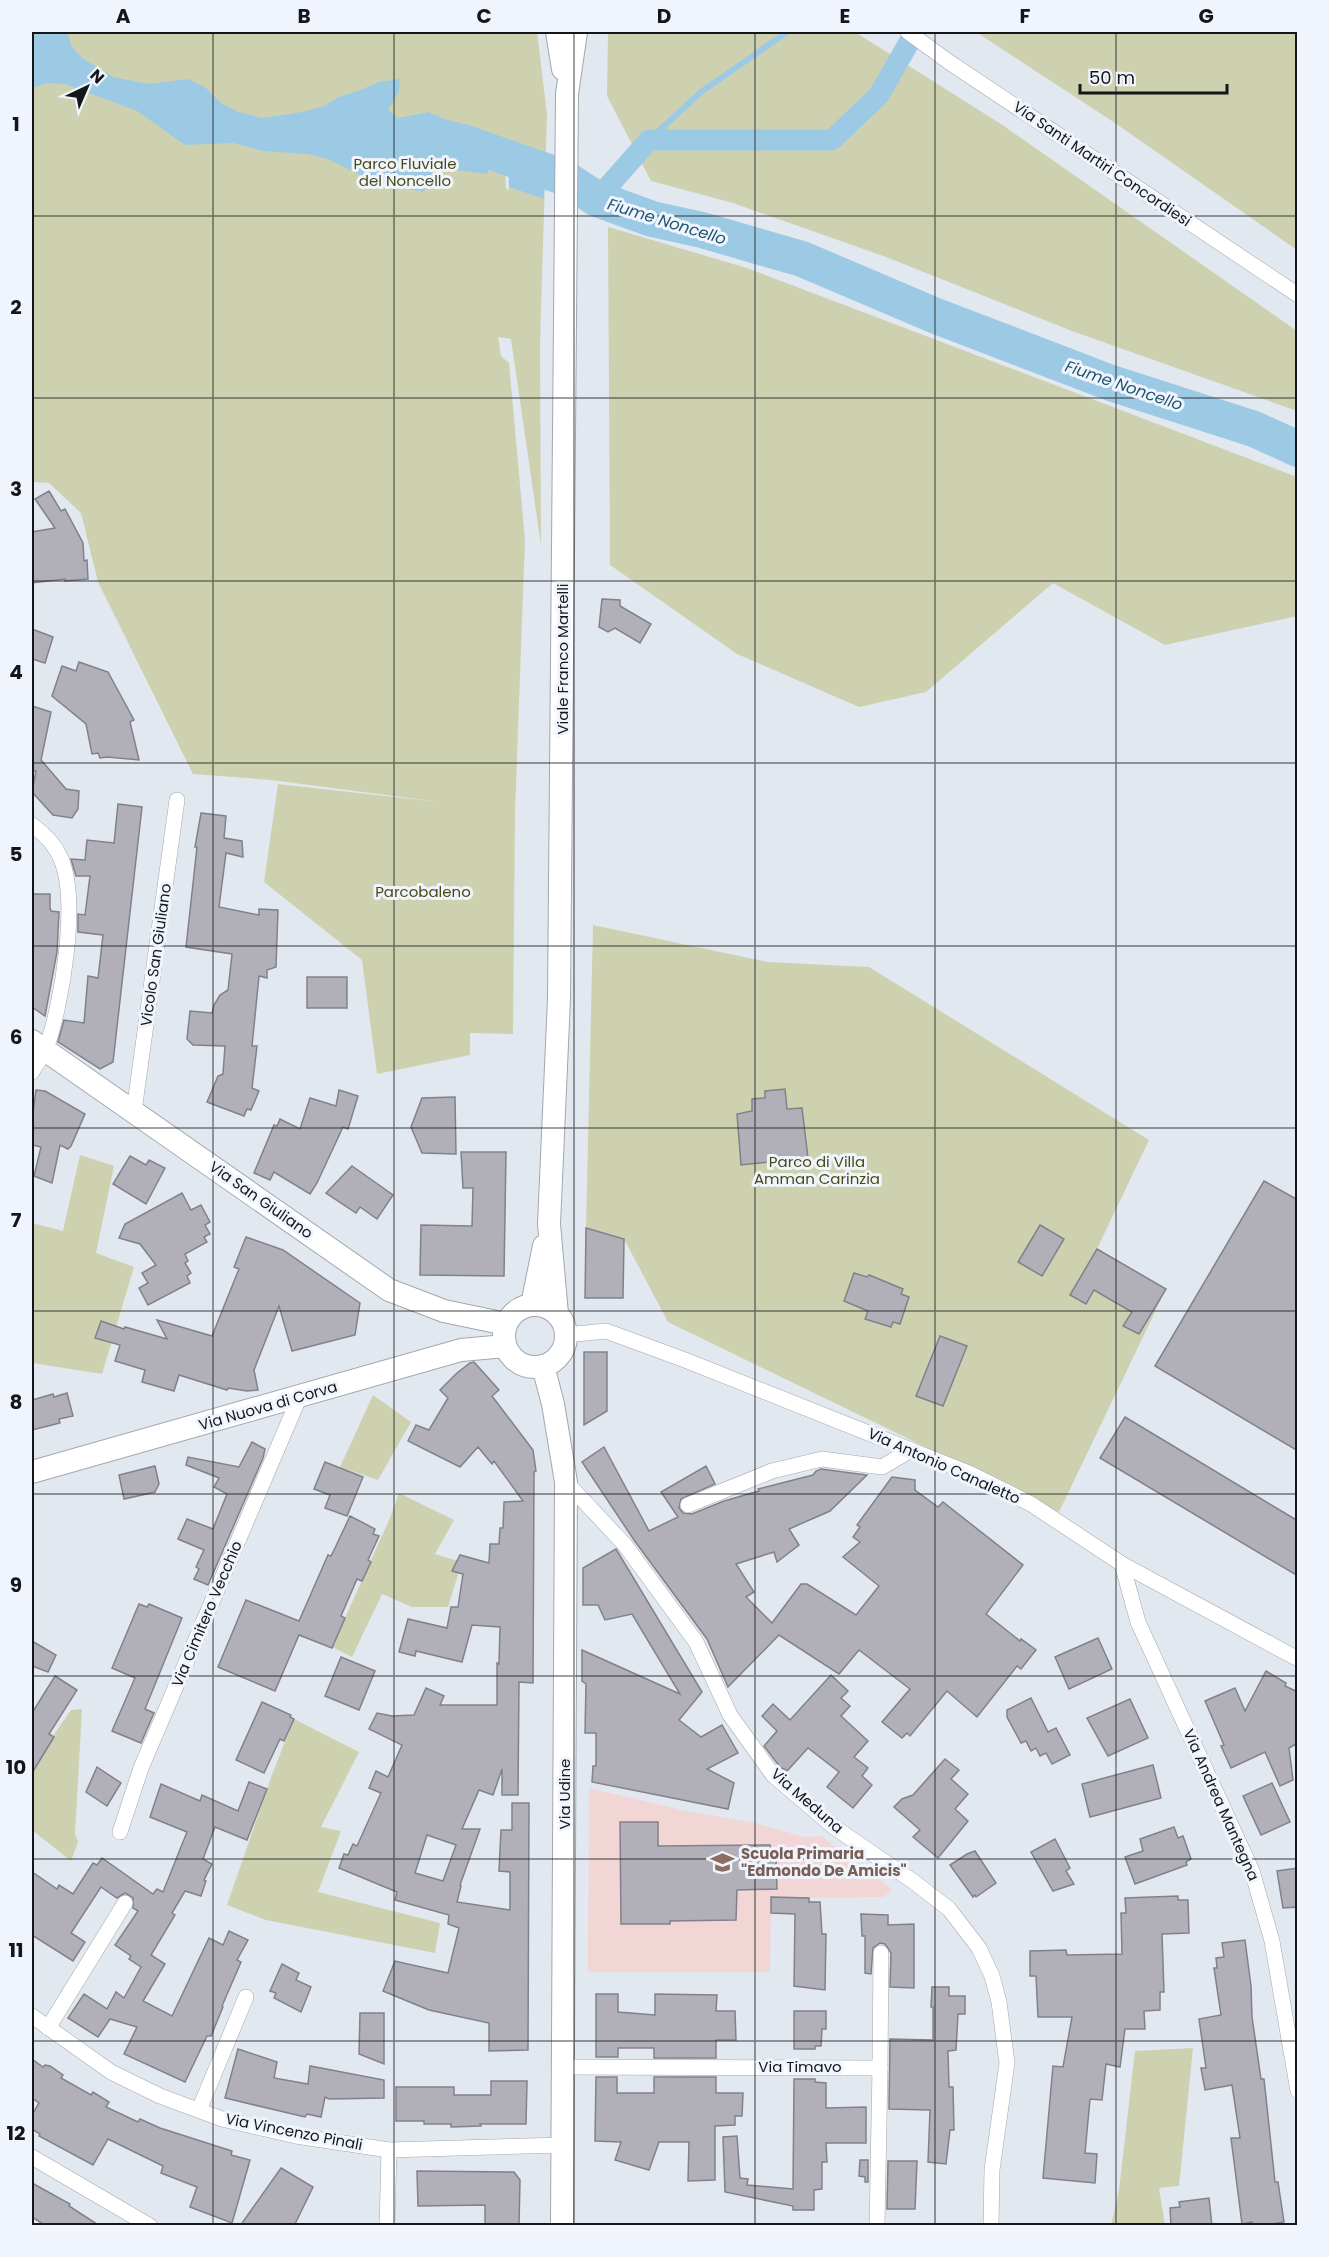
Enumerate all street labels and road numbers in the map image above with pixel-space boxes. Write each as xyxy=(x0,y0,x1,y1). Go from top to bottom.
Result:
street label: Via Santi Martiri Concordiesi xyxy=(1009,96,1195,231)
street label: Viale Franco Martelli xyxy=(552,583,573,735)
street label: Vicolo San Giuliano xyxy=(135,882,176,1028)
street label: Via San Giuliano xyxy=(205,1156,317,1243)
street label: Via Nuova di Corva xyxy=(196,1376,340,1435)
street label: Via Antonio Canaletto xyxy=(865,1422,1024,1509)
street label: Via Cimitero Vecchio xyxy=(166,1537,247,1690)
street label: Via Andrea Mantegna xyxy=(1178,1726,1264,1884)
street label: Via Udine xyxy=(554,1759,575,1829)
street label: Via Meduna xyxy=(767,1763,848,1838)
street label: Via Timavo xyxy=(758,2056,842,2077)
street label: Via Vincenzo Pinali xyxy=(224,2108,364,2155)

